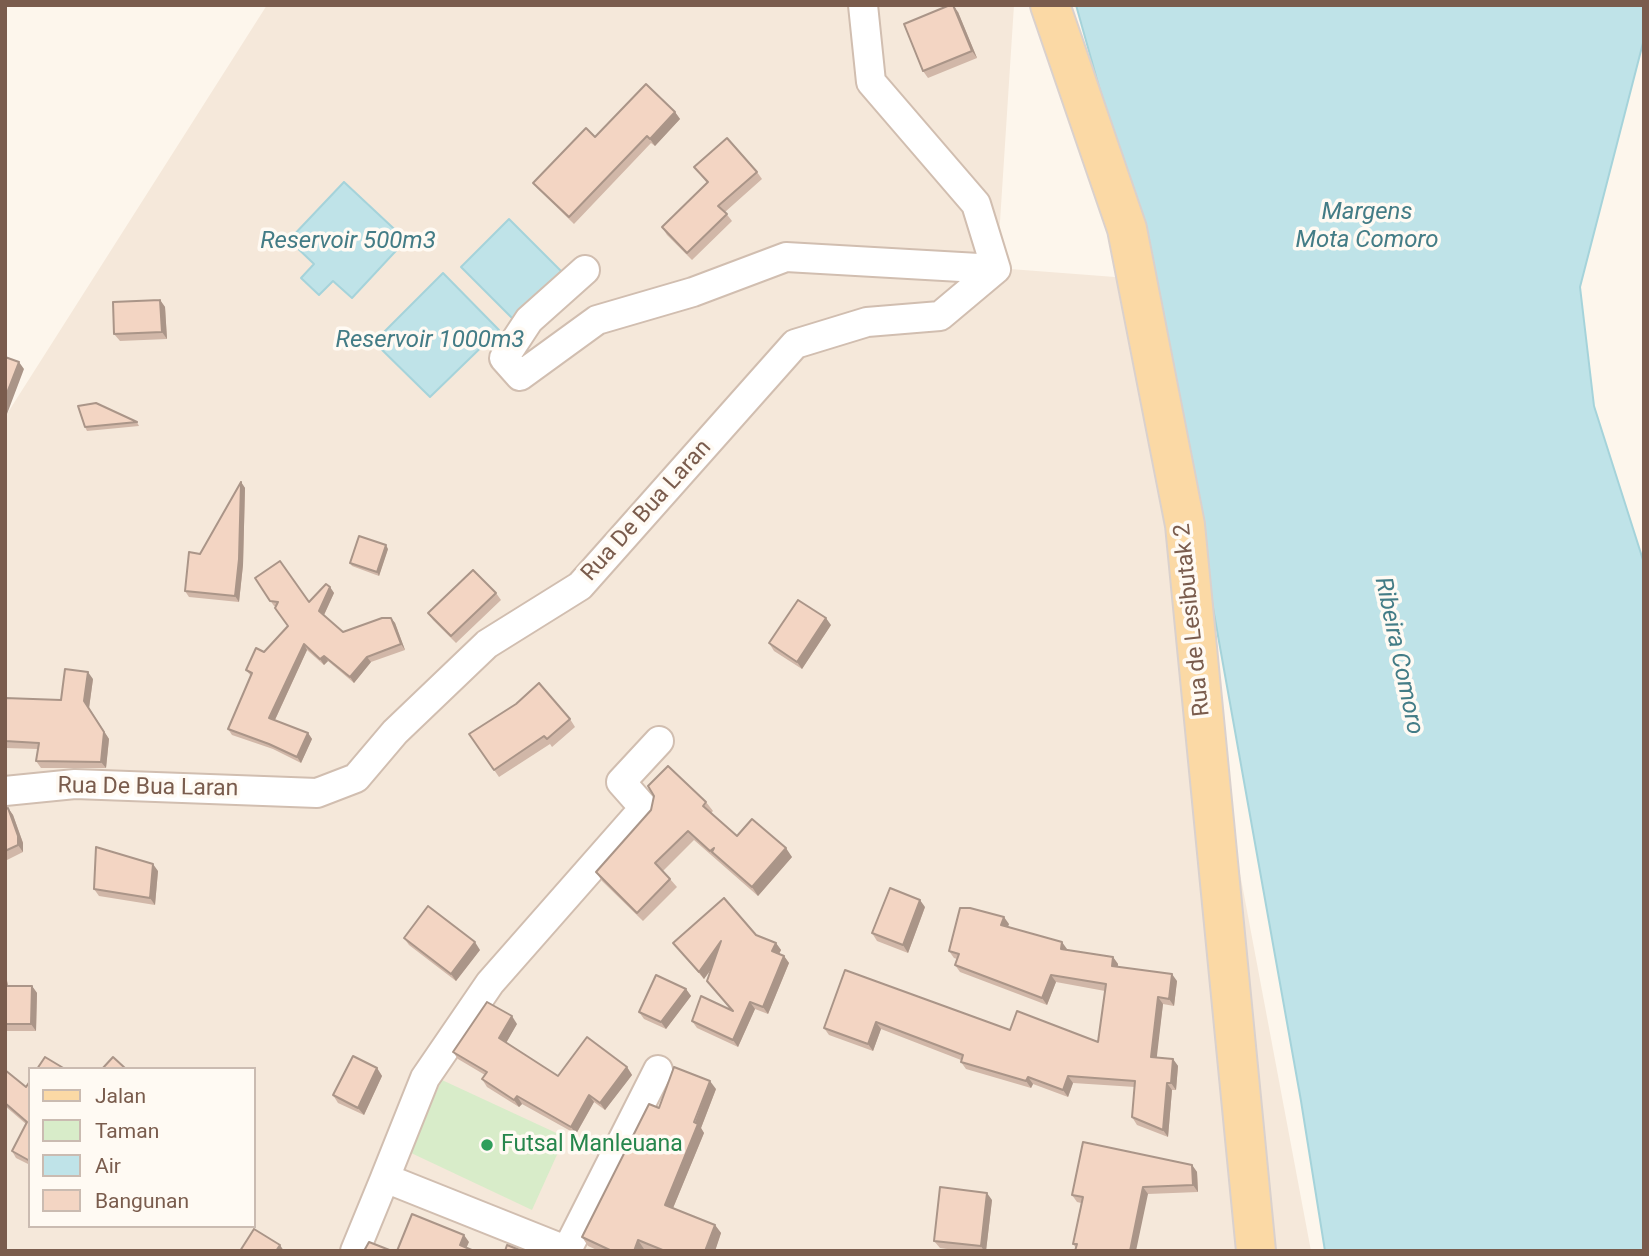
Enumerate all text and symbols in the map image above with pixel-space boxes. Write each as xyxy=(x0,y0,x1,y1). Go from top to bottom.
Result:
water label: Margens Mota Comoro xyxy=(1296,199,1438,255)
water label: Reservoir 500m3 xyxy=(260,228,436,256)
water label: Reservoir 1000m3 xyxy=(336,327,524,355)
street label: Rua De Bua Laran xyxy=(576,435,718,587)
street label: Rua de Lesibutak 2 xyxy=(1169,522,1217,718)
water label: Ribeira Comoro xyxy=(1367,575,1429,737)
street label: Rua De Bua Laran xyxy=(57,773,239,803)
legend xyxy=(28,1067,256,1228)
text: Jalan xyxy=(95,1084,146,1108)
text: Taman xyxy=(95,1119,159,1143)
place label: Futsal Manleuana xyxy=(501,1131,683,1159)
marker: Futsal Manleuana xyxy=(479,1137,495,1153)
text: Air xyxy=(95,1154,121,1178)
text: Bangunan xyxy=(95,1189,189,1213)

